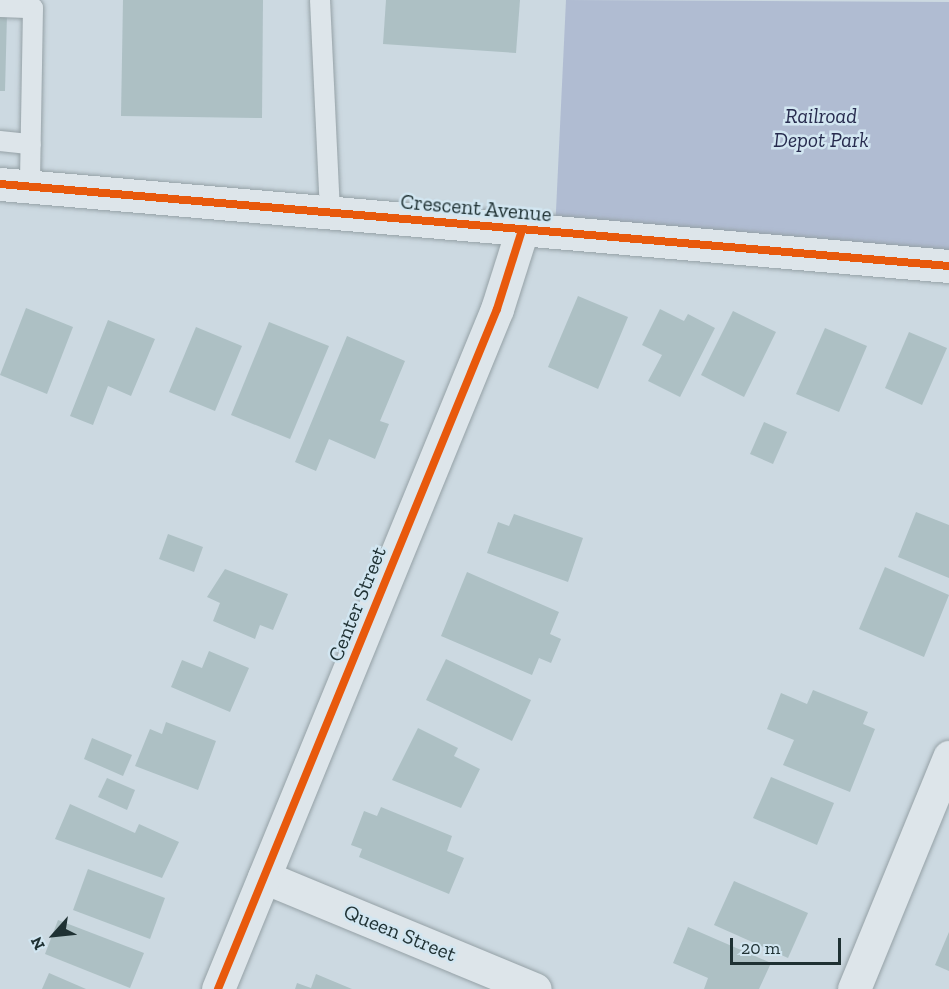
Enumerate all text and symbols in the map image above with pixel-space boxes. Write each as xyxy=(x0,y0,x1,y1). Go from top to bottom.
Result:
park label: Railroad Depot Park xyxy=(773,103,869,153)
street label: Crescent Avenue xyxy=(399,189,553,227)
street label: Center Street xyxy=(322,543,392,665)
street label: Queen Street xyxy=(340,899,460,967)
north arrow xyxy=(24,905,84,965)
scale bar xyxy=(733,926,844,964)
text: N xyxy=(26,934,49,953)
text: 20 m xyxy=(741,937,780,959)

